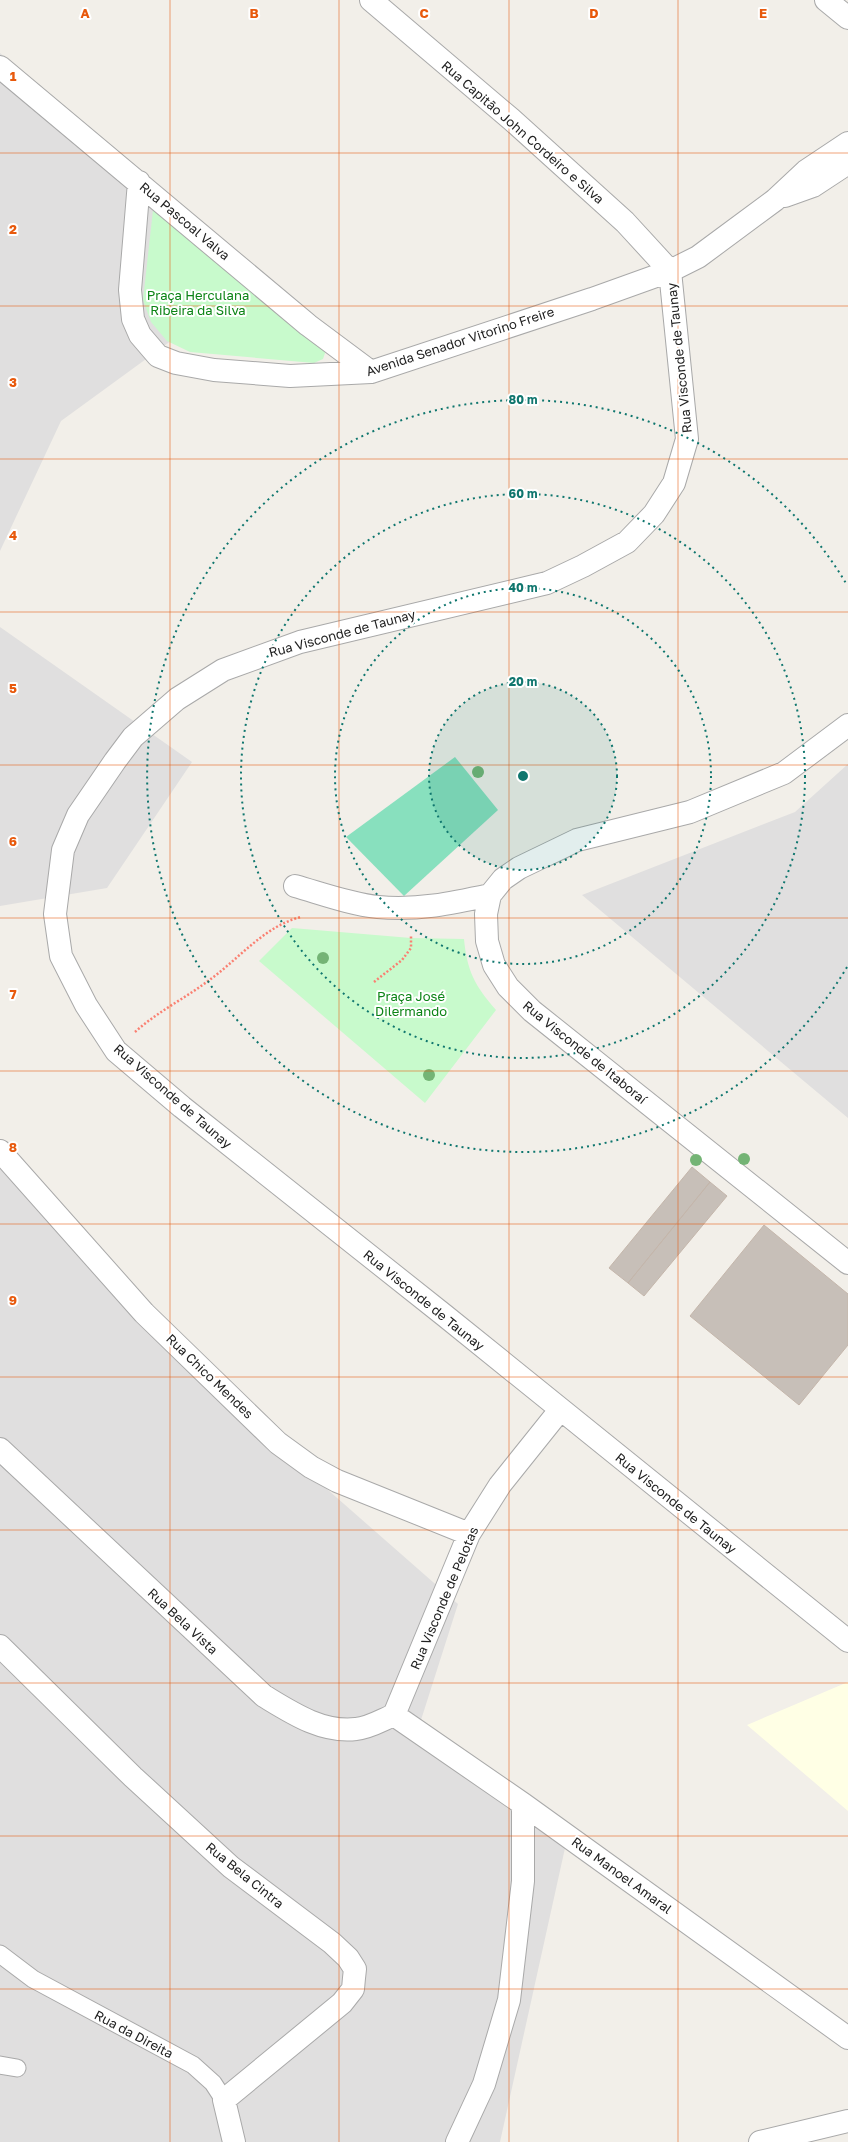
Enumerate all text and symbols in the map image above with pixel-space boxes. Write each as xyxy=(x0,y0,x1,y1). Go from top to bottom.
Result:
text: A xyxy=(80,5,90,21)
text: B xyxy=(249,5,259,21)
text: C xyxy=(419,5,429,21)
text: D xyxy=(589,5,599,21)
text: E xyxy=(759,5,767,21)
street label: Rua Capitão John Cordeiro e Silva xyxy=(439,57,607,207)
text: 1 xyxy=(10,68,17,84)
street label: Rua Pascoal Valva xyxy=(137,179,233,263)
text: 2 xyxy=(9,221,17,237)
street label: Rua Visconde de Taunay xyxy=(663,281,695,434)
park label: Praça Herculana Ribeira da Silva xyxy=(147,287,249,318)
street label: Avenida Senador Vitorino Freire xyxy=(364,303,556,379)
text: 3 xyxy=(9,374,17,390)
text: 80 m xyxy=(509,392,537,407)
text: 60 m xyxy=(509,486,537,501)
text: 4 xyxy=(9,527,17,543)
text: 40 m xyxy=(509,580,537,595)
street label: Rua Visconde de Taunay xyxy=(267,606,418,660)
text: 20 m xyxy=(509,674,537,689)
text: 5 xyxy=(9,680,17,696)
centre of rings xyxy=(516,769,530,783)
text: 6 xyxy=(9,833,17,849)
text: 7 xyxy=(9,986,17,1002)
park label: Praça José Dilermando xyxy=(375,988,447,1019)
street label: Rua Visconde de Itaboraí xyxy=(520,997,651,1108)
street label: Rua Visconde de Taunay xyxy=(111,1040,236,1152)
text: 8 xyxy=(9,1139,17,1155)
street label: Rua Visconde de Taunay xyxy=(360,1246,488,1354)
text: 9 xyxy=(9,1292,17,1308)
street label: Rua Chico Mendes xyxy=(163,1330,257,1422)
street label: Rua Visconde de Taunay xyxy=(612,1449,740,1557)
street label: Rua Visconde de Pelotas xyxy=(407,1524,481,1672)
street label: Rua Bela Vista xyxy=(145,1585,221,1657)
street label: Rua Manoel Amaral xyxy=(569,1833,675,1917)
street label: Rua Bela Cintra xyxy=(203,1839,287,1911)
street label: Rua da Direita xyxy=(92,2007,176,2061)

